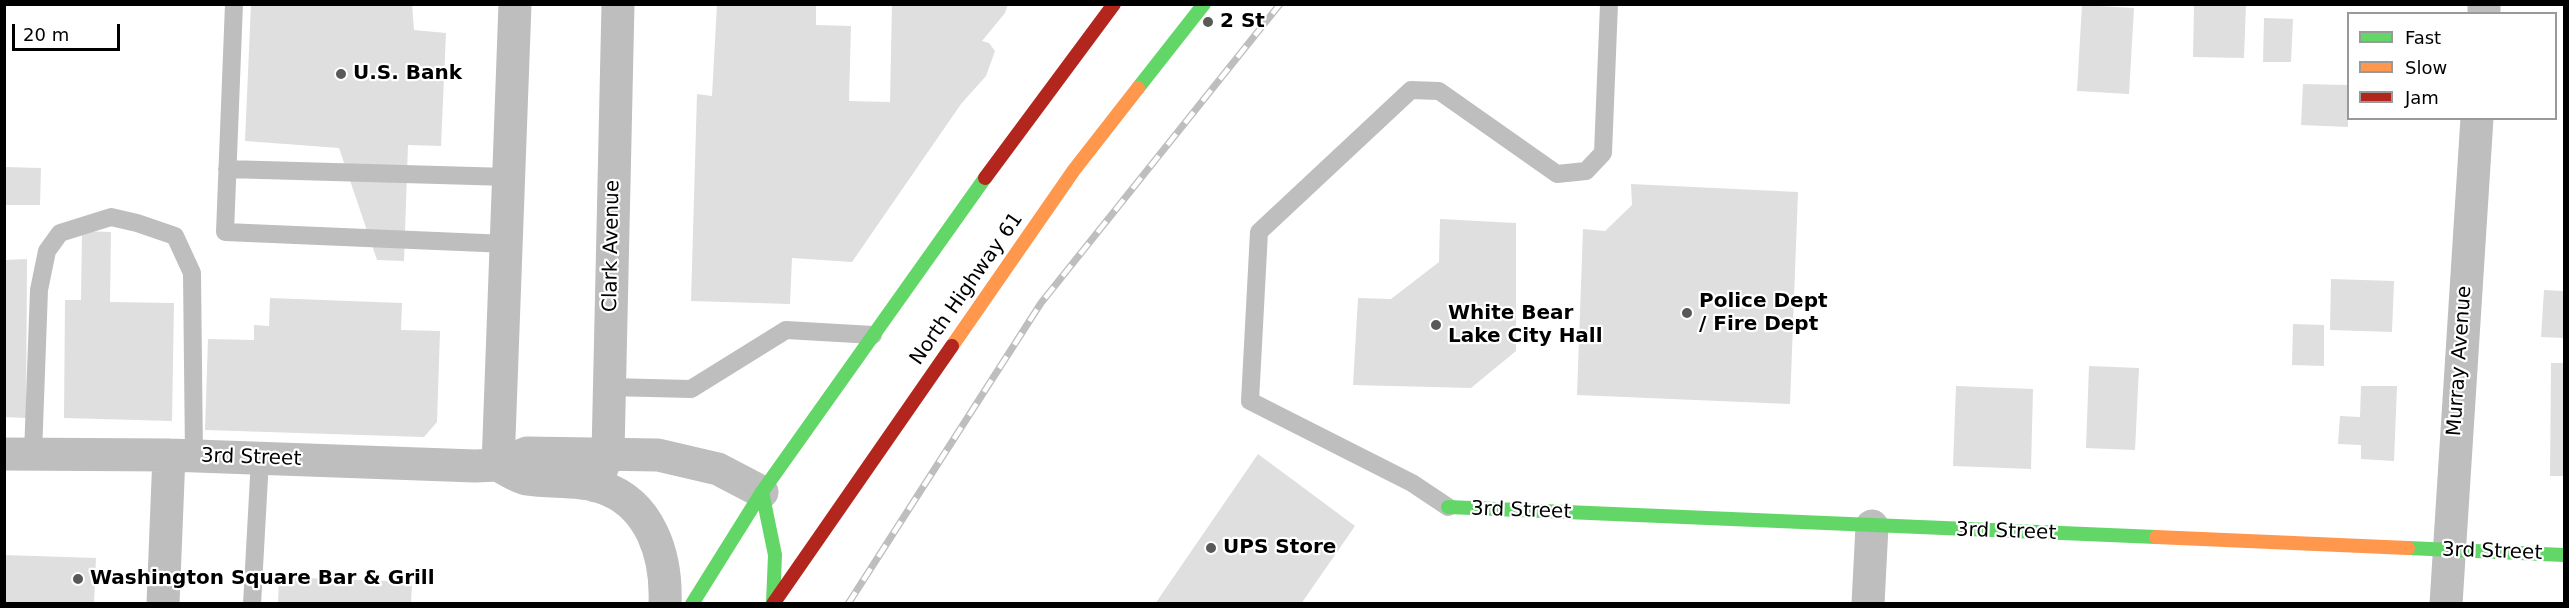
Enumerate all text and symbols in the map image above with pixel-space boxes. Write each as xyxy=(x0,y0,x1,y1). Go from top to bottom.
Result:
place label: 2 St xyxy=(1220,10,1265,34)
scale bar xyxy=(15,12,123,50)
legend xyxy=(2347,12,2557,120)
marker: 2 St xyxy=(1201,15,1215,29)
text: 20 m xyxy=(23,24,69,45)
text: Fast xyxy=(2405,27,2441,48)
text: Slow xyxy=(2405,57,2447,78)
place label: U.S. Bank xyxy=(353,62,462,86)
marker: U.S. Bank xyxy=(334,67,348,81)
text: Jam xyxy=(2405,87,2439,108)
street label: Clark Avenue xyxy=(599,180,625,312)
street label: North Highway 61 xyxy=(905,208,1029,370)
street label: Murray Avenue xyxy=(2443,285,2477,437)
place label: Police Dept / Fire Dept xyxy=(1699,290,1828,337)
place label: White Bear Lake City Hall xyxy=(1448,302,1603,349)
marker: Police Dept / Fire Dept xyxy=(1680,306,1694,320)
marker: White Bear Lake City Hall xyxy=(1429,318,1443,332)
street label: 3rd Street xyxy=(200,444,302,472)
street label: 3rd Street xyxy=(1470,497,1572,525)
street label: 3rd Street xyxy=(1955,518,2057,546)
place label: UPS Store xyxy=(1223,536,1336,560)
street label: 3rd Street xyxy=(2441,538,2543,566)
marker: UPS Store xyxy=(1204,541,1218,555)
place label: Washington Square Bar & Grill xyxy=(90,567,435,591)
marker: Washington Square Bar & Grill xyxy=(71,572,85,586)

